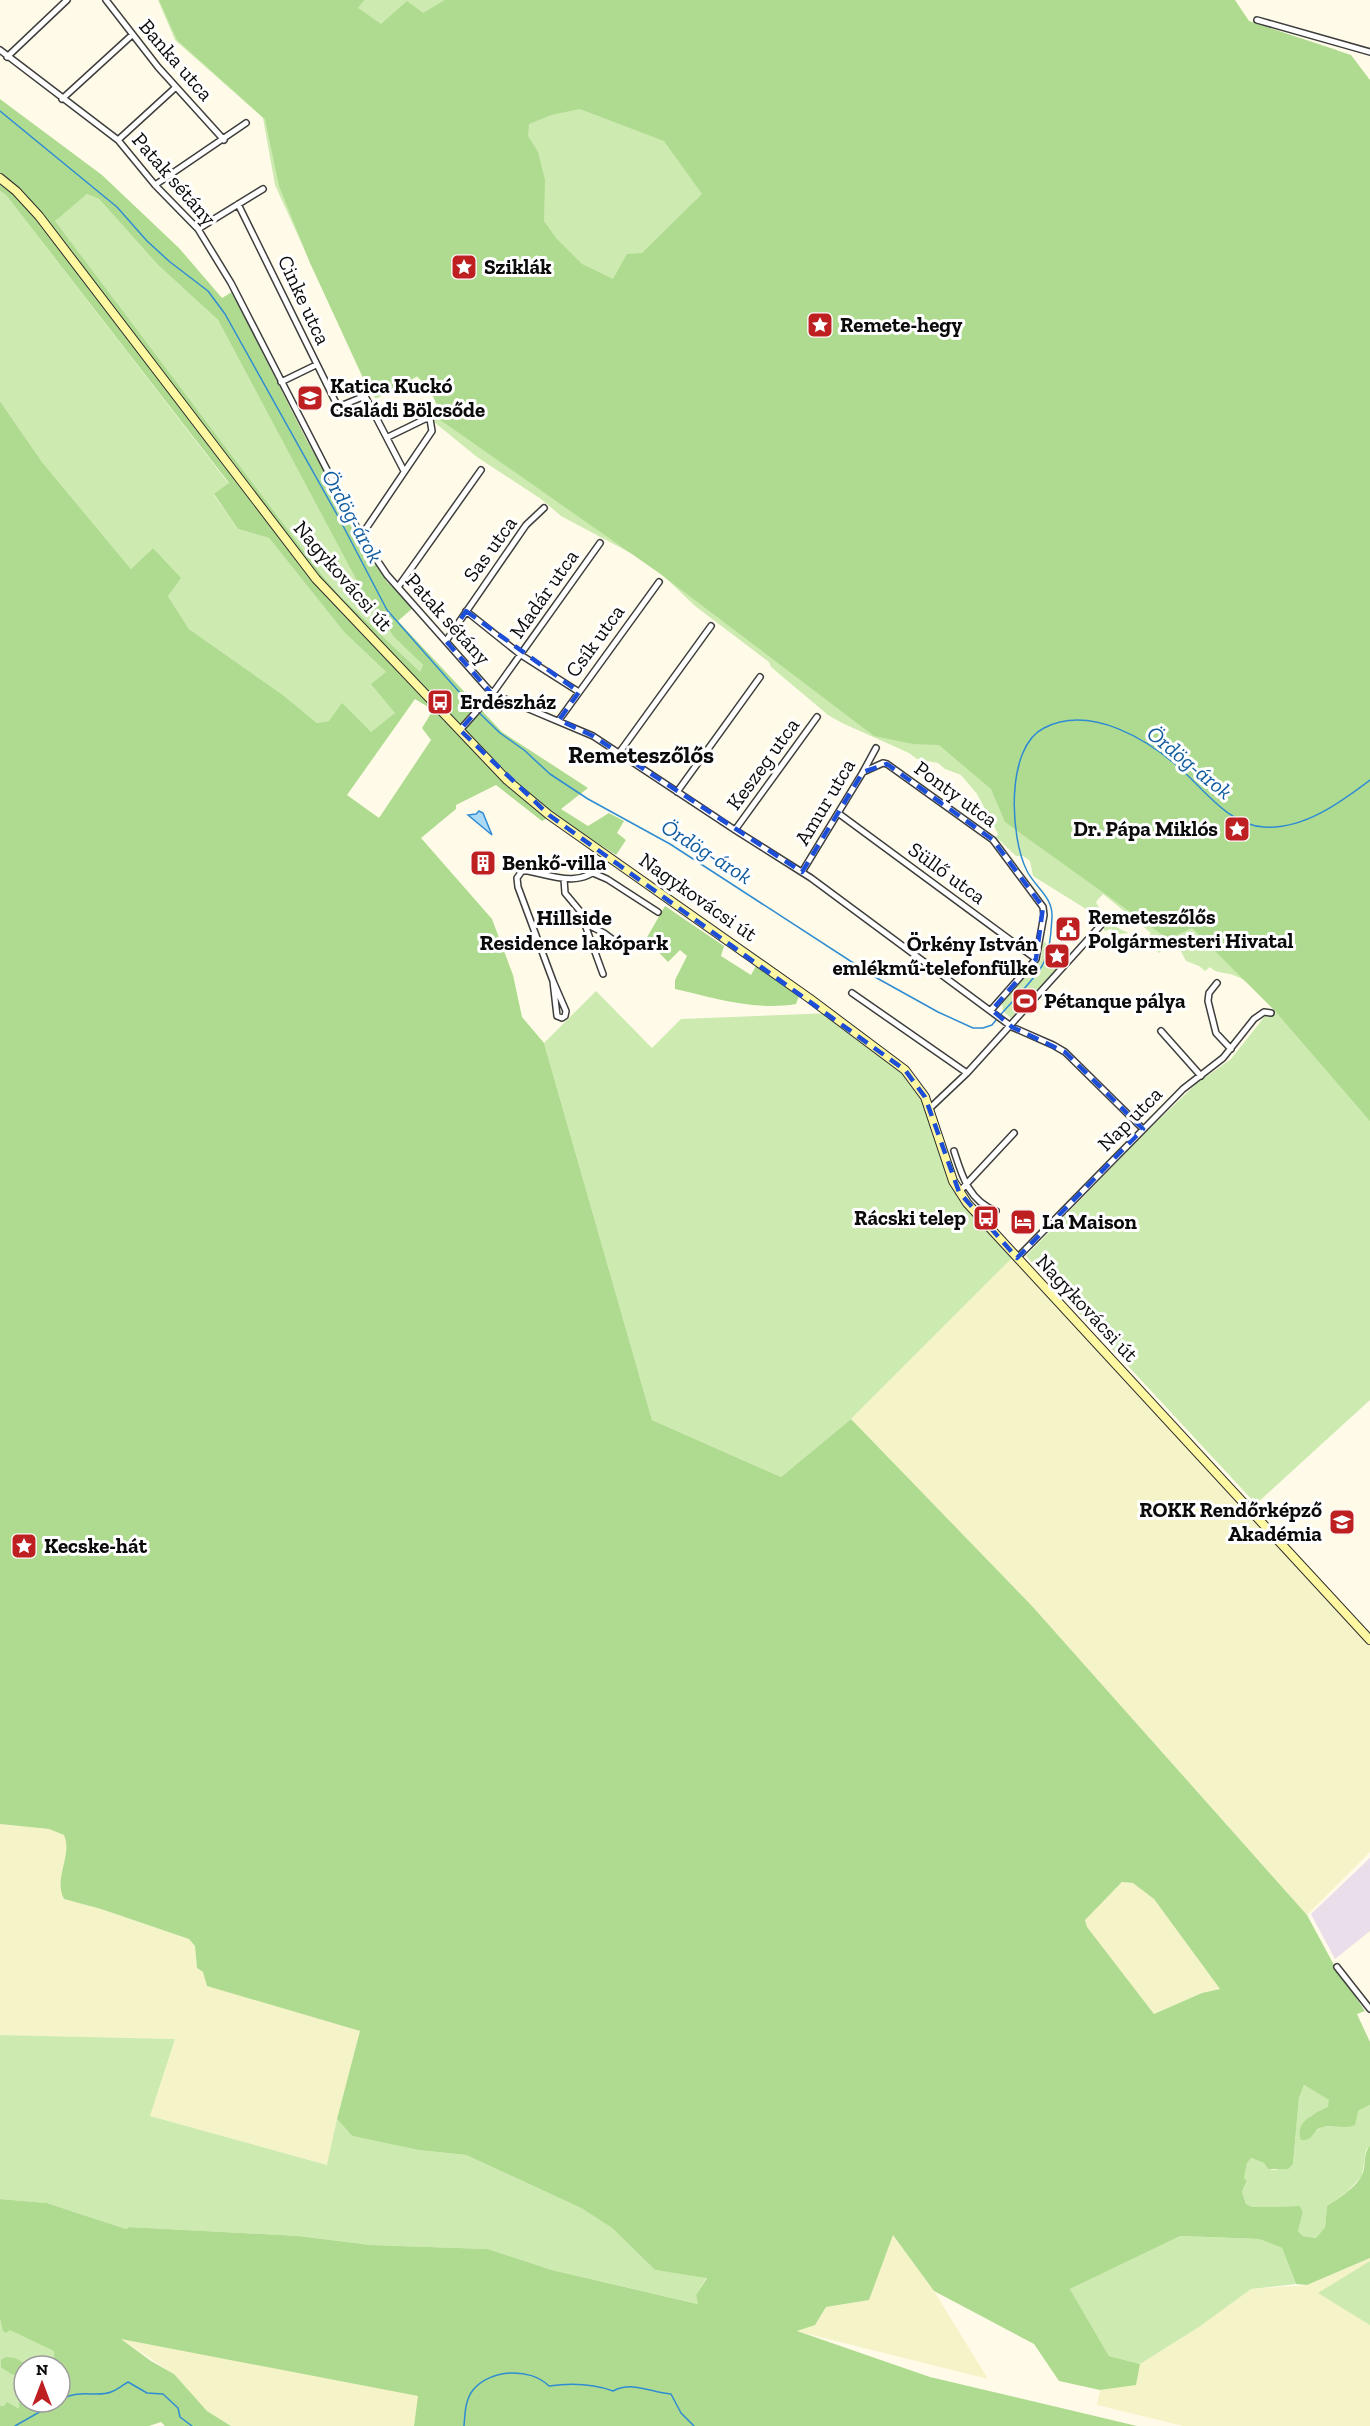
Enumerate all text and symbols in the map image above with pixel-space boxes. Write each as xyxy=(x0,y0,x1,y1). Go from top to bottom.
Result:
street label: Banka utca xyxy=(134,14,219,106)
street label: Patak sétány xyxy=(127,127,222,230)
street label: Cinke utca xyxy=(273,251,336,349)
place icon: Sziklák xyxy=(449,252,479,282)
place label: Sziklák xyxy=(484,254,552,279)
place icon: Remete-hegy xyxy=(805,310,835,340)
place label: Remete-hegy xyxy=(840,312,962,337)
place label: Katica Kuckó Családi Bölcsőde xyxy=(330,373,485,422)
school or university icon: Katica Kuckó Családi Bölcsőde xyxy=(295,383,325,413)
water label: Ördög-árok xyxy=(316,465,389,568)
street label: Sas utca xyxy=(458,511,522,586)
street label: Nagykovácsi út xyxy=(289,515,398,636)
street label: Madár utca xyxy=(504,544,583,643)
street label: Patak sétány xyxy=(401,568,496,670)
street label: Csík utca xyxy=(560,599,629,682)
bus stop icon: Erdészház xyxy=(425,687,455,717)
place label: Erdészház xyxy=(460,689,556,714)
street label: Keszeg utca xyxy=(721,713,804,815)
water label: Ördög-árok xyxy=(1141,720,1238,805)
district label: Remeteszőlős xyxy=(568,740,714,769)
street label: Amur utca xyxy=(789,754,860,849)
street label: Ponty utca xyxy=(910,755,1003,832)
water label: Ördög-árok xyxy=(656,813,757,890)
place icon: Dr. Pápa Miklós xyxy=(1222,814,1252,844)
place label: Dr. Pápa Miklós xyxy=(1073,816,1218,841)
street label: Süllő utca xyxy=(904,836,991,909)
street label: Nagykovácsi út xyxy=(635,847,762,947)
building icon: Benkő-villa xyxy=(468,848,498,878)
place label: Benkő-villa xyxy=(502,850,607,875)
district label: Hillside Residence lakópark xyxy=(480,904,668,956)
place label: Remeteszőlős Polgármesteri Hivatal xyxy=(1088,904,1294,953)
public building icon: Remeteszőlős Polgármesteri Hivatal xyxy=(1053,914,1083,944)
place label: Örkény István emlékmű-telefonfülke xyxy=(832,931,1039,980)
place icon: Örkény István emlékmű-telefonfülke xyxy=(1042,941,1072,971)
sports icon: Pétanque pálya xyxy=(1010,986,1040,1016)
place label: Pétanque pálya xyxy=(1044,988,1186,1013)
street label: Nap utca xyxy=(1092,1081,1167,1156)
bus stop icon: Rácski telep xyxy=(971,1203,1001,1233)
place label: Rácski telep xyxy=(854,1205,966,1230)
hotel icon: La Maison xyxy=(1008,1207,1038,1237)
place label: La Maison xyxy=(1042,1209,1138,1234)
street label: Nagykovácsi út xyxy=(1031,1249,1144,1367)
place label: ROKK Rendőrképző Akadémia xyxy=(1139,1497,1322,1546)
school or university icon: ROKK Rendőrképző Akadémia xyxy=(1327,1507,1357,1537)
place icon: Kecske-hát xyxy=(9,1531,39,1561)
place label: Kecske-hát xyxy=(44,1533,148,1558)
north arrow xyxy=(12,2354,72,2414)
text: N xyxy=(36,2360,48,2379)

